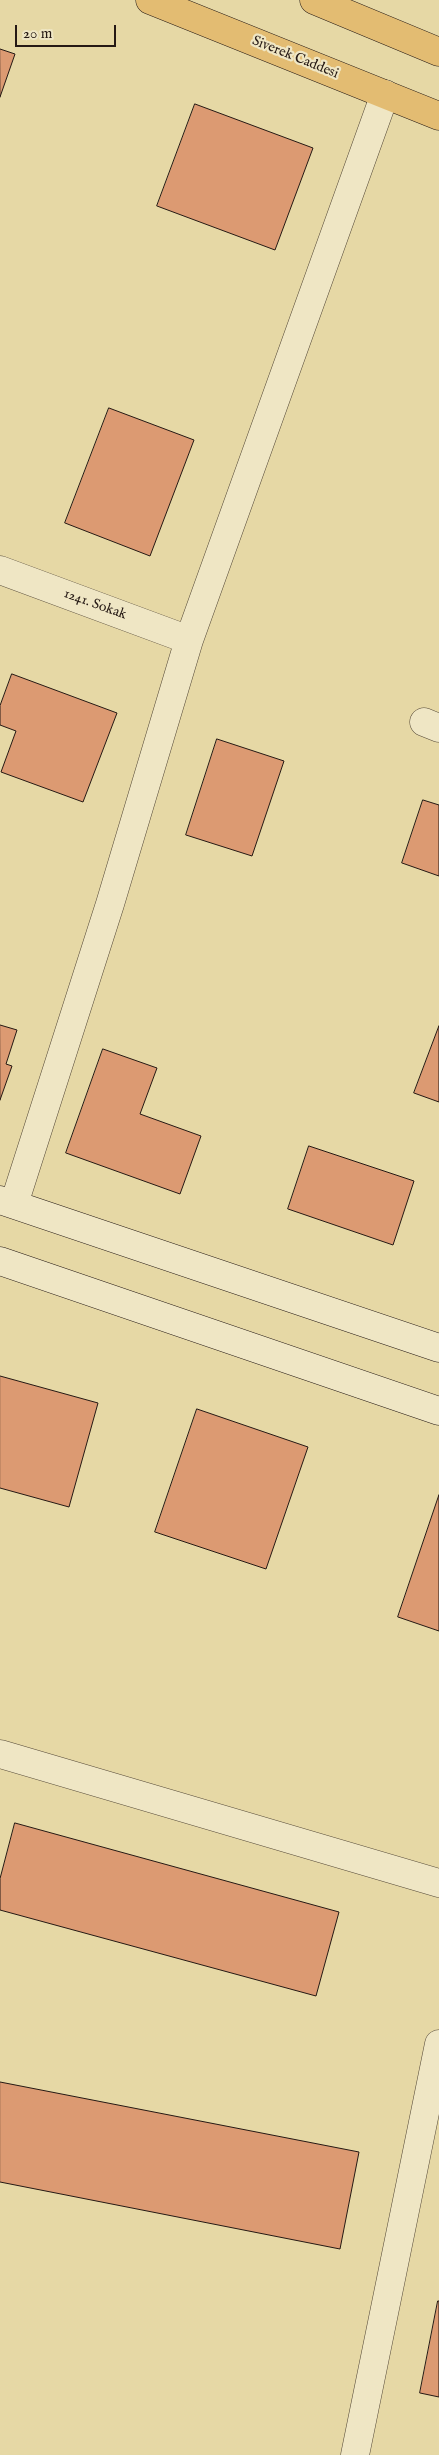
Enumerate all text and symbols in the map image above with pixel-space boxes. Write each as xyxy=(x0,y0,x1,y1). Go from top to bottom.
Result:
scale bar xyxy=(18,15,119,47)
text: 20 m xyxy=(23,24,52,43)
street label: Siverek Caddesi xyxy=(249,33,341,83)
street label: 1241. Sokak xyxy=(61,586,129,624)

